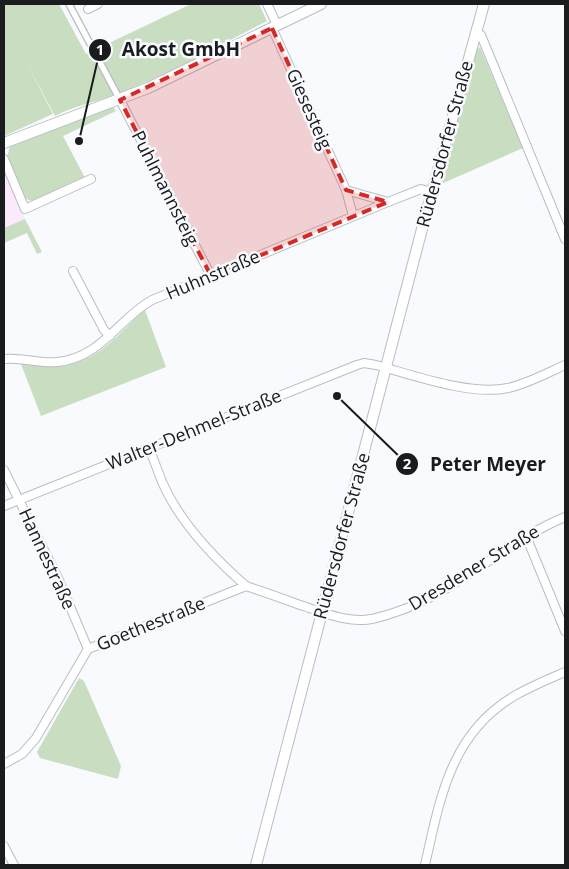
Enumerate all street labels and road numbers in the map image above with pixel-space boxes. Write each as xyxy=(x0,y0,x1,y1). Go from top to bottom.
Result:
street label: Rüdersdorfer Straße xyxy=(410,58,478,230)
street label: Giesesteig xyxy=(281,65,338,153)
street label: Puhlmannsteig xyxy=(127,126,205,249)
street label: Huhnstraße xyxy=(162,243,263,305)
street label: Walter-Dehmel-Straße xyxy=(102,383,285,475)
street label: Rüdersdorfer Straße xyxy=(307,450,375,622)
street label: Hannestraße xyxy=(14,504,82,613)
street label: Dresdener Straße xyxy=(404,519,543,616)
street label: Goethestraße xyxy=(93,590,209,656)

